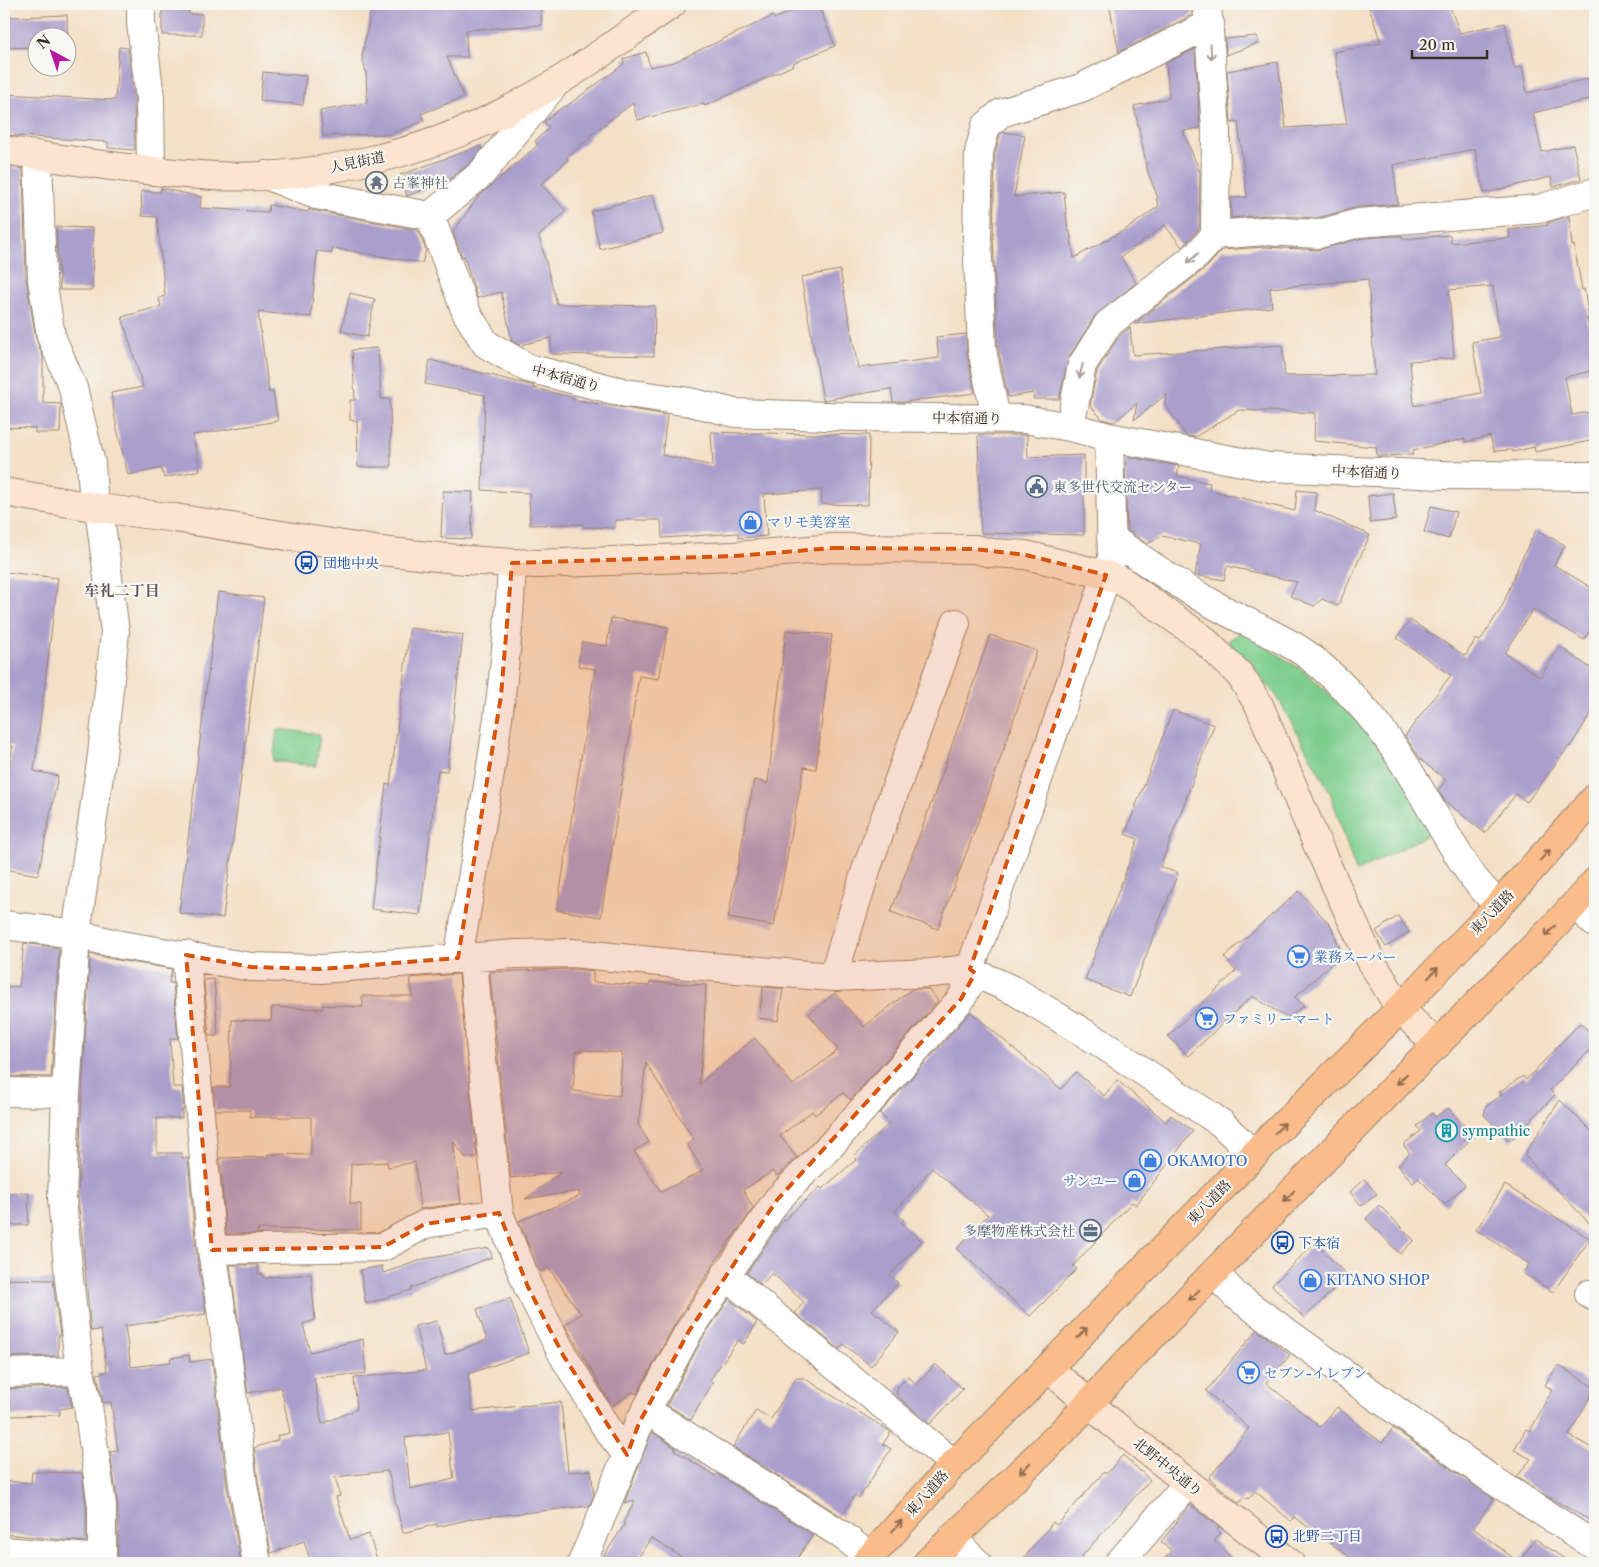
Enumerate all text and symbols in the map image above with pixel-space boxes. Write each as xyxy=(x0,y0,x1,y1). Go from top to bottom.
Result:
north arrow xyxy=(28,28,78,78)
scale bar xyxy=(1412,28,1486,60)
text: N xyxy=(33,31,54,53)
text: 20 m xyxy=(1419,35,1455,54)
one-way arrow xyxy=(1207,44,1216,60)
street label: 人見街道 xyxy=(328,147,386,177)
temple icon: 古峯神社 xyxy=(364,171,388,195)
place label: 古峯神社 xyxy=(392,174,448,192)
one-way arrow xyxy=(1186,253,1199,264)
street label: 中本宿通り xyxy=(530,360,602,396)
one-way arrow xyxy=(1076,363,1085,379)
street label: 中本宿通り xyxy=(932,408,1002,428)
street label: 中本宿通り xyxy=(1332,462,1402,482)
public building icon: 東多世代交流センター xyxy=(1025,475,1049,499)
place label: 東多世代交流センター xyxy=(1053,478,1192,496)
shop icon: マリモ美容室 xyxy=(739,510,763,534)
place label: マリモ美容室 xyxy=(767,513,851,531)
bus stop icon: 団地中央 xyxy=(295,551,319,575)
place label: 団地中央 xyxy=(323,554,379,572)
district label: 牟礼二丁目 xyxy=(84,581,160,600)
one-way arrow xyxy=(1538,849,1550,862)
street label: 東八道路 xyxy=(1466,886,1518,938)
one-way arrow xyxy=(1545,924,1557,936)
supermarket icon: 業務スーパー xyxy=(1286,945,1310,969)
place label: 業務スーパー xyxy=(1314,948,1397,966)
one-way arrow xyxy=(1427,967,1439,980)
supermarket icon: ファミリーマート xyxy=(1195,1007,1219,1031)
place label: ファミリーマート xyxy=(1223,1010,1335,1028)
one-way arrow xyxy=(1396,1073,1408,1086)
building icon: sympathic xyxy=(1434,1119,1458,1143)
one-way arrow xyxy=(1274,1122,1286,1135)
place label: sympathic xyxy=(1462,1122,1530,1140)
shop icon: OKAMOTO xyxy=(1139,1149,1163,1173)
place label: OKAMOTO xyxy=(1167,1152,1248,1170)
shop icon: サンユー xyxy=(1122,1169,1146,1193)
place label: サンユー xyxy=(1063,1172,1118,1190)
street label: 東八道路 xyxy=(1183,1176,1235,1228)
one-way arrow xyxy=(1284,1190,1296,1202)
office icon: 多摩物産株式会社 xyxy=(1079,1219,1103,1243)
place label: 多摩物産株式会社 xyxy=(963,1222,1075,1240)
bus stop icon: 下本宿 xyxy=(1270,1231,1294,1255)
place label: 下本宿 xyxy=(1298,1234,1340,1252)
shop icon: KITANO SHOP xyxy=(1298,1268,1322,1292)
place label: KITANO SHOP xyxy=(1326,1271,1430,1289)
one-way arrow xyxy=(1188,1289,1200,1301)
one-way arrow xyxy=(1076,1326,1088,1339)
supermarket icon: セブン-イレブン xyxy=(1236,1361,1260,1385)
place label: セブン-イレブン xyxy=(1264,1364,1367,1382)
street label: 北野中央通り xyxy=(1130,1434,1206,1500)
one-way arrow xyxy=(1020,1462,1032,1474)
street label: 東八道路 xyxy=(902,1466,952,1520)
one-way arrow xyxy=(892,1520,903,1533)
bus stop icon: 北野二丁目 xyxy=(1264,1524,1288,1548)
place label: 北野二丁目 xyxy=(1292,1527,1362,1545)

